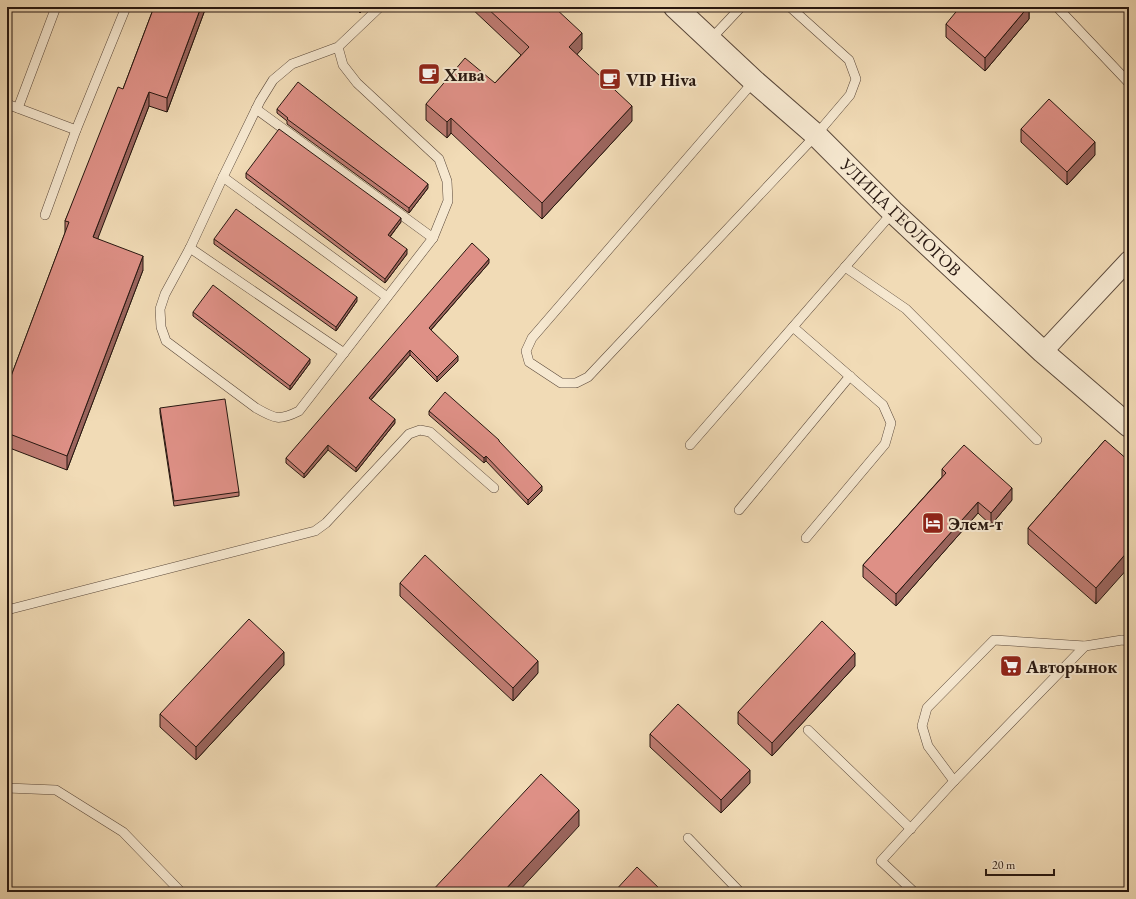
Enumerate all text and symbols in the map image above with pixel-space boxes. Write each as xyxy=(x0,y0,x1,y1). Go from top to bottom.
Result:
cafe icon: Хива xyxy=(416,61,442,87)
place label: Хива xyxy=(443,63,485,86)
cafe icon: VIP Hiva xyxy=(597,66,623,92)
place label: VIP Hiva xyxy=(626,68,696,91)
street label: УЛИЦА ГЕОЛОГОВ xyxy=(835,152,967,281)
hotel icon: Элем-т xyxy=(920,510,946,536)
place label: Элем-т xyxy=(948,512,1003,535)
supermarket icon: Авторынок xyxy=(998,653,1024,679)
place label: Авторынок xyxy=(1025,655,1117,678)
scale bar xyxy=(986,851,1054,877)
text: 20 m xyxy=(992,857,1016,873)

